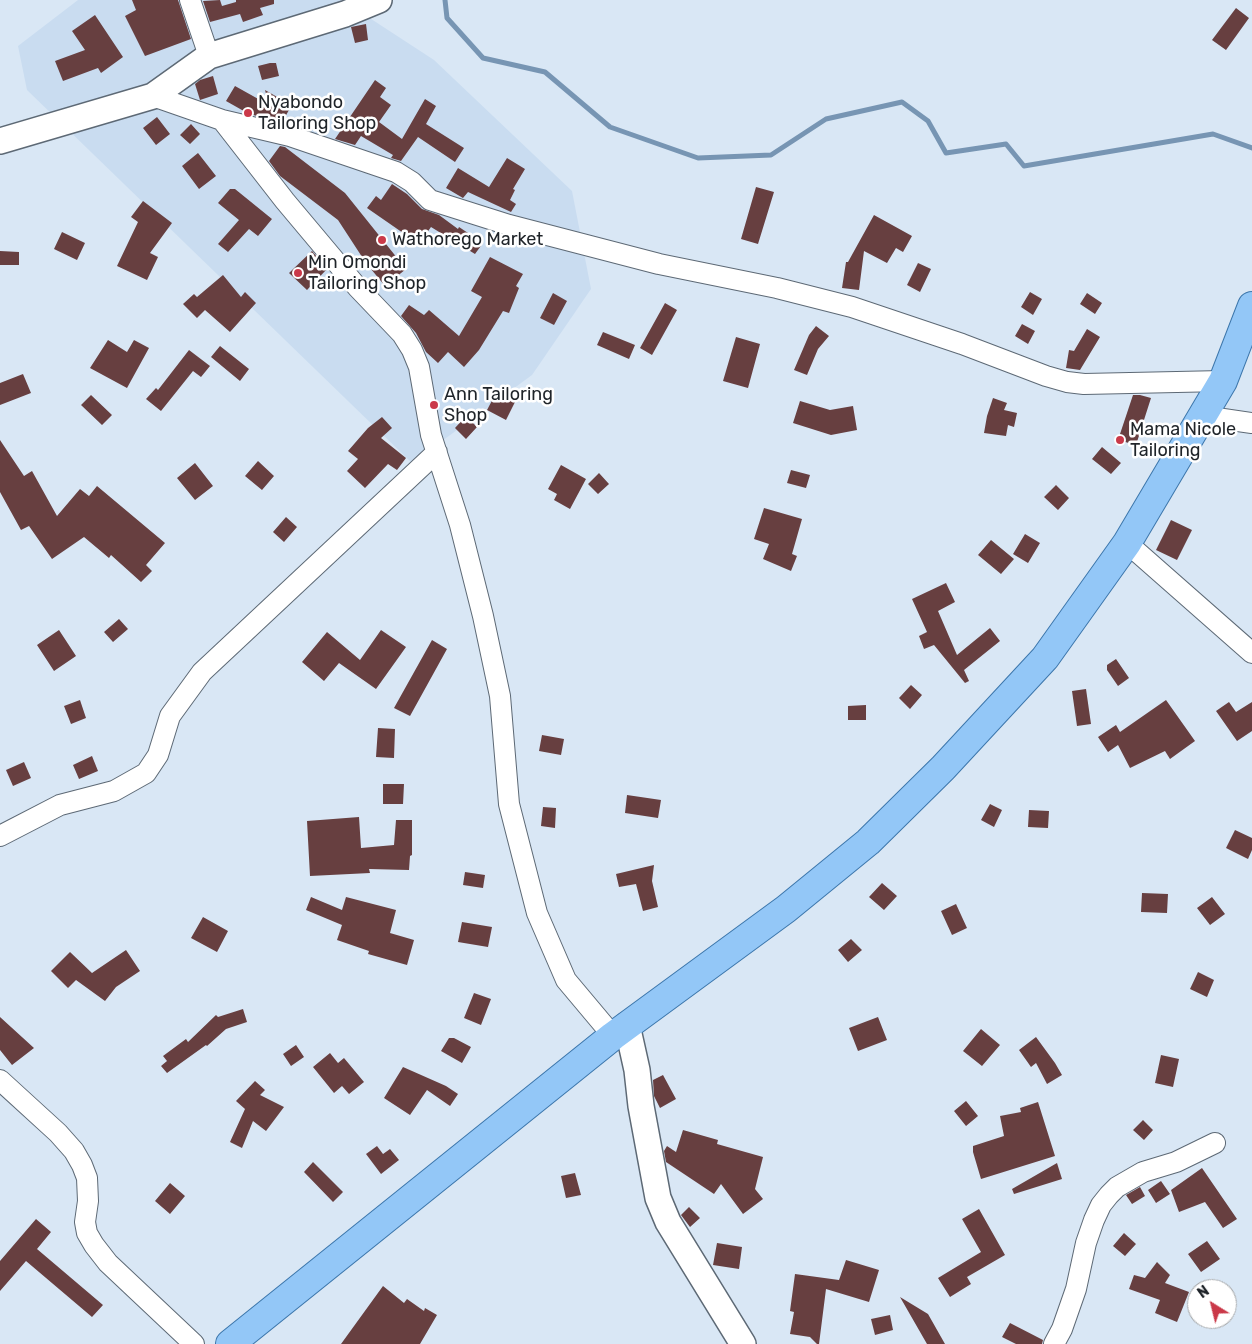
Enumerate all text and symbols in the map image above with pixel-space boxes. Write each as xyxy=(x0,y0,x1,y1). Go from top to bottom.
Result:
place label: Nyabondo Tailoring Shop xyxy=(258,92,376,134)
marker: Nyabondo Tailoring Shop xyxy=(242,107,254,119)
place label: Wathorego Market xyxy=(392,229,543,251)
marker: Wathorego Market xyxy=(376,234,388,246)
place label: Min Omondi Tailoring Shop xyxy=(308,252,426,294)
marker: Min Omondi Tailoring Shop xyxy=(292,267,304,279)
place label: Ann Tailoring Shop xyxy=(444,384,553,426)
marker: Ann Tailoring Shop xyxy=(428,399,440,411)
place label: Mama Nicole Tailoring xyxy=(1130,419,1236,462)
marker: Mama Nicole Tailoring xyxy=(1114,434,1126,446)
north arrow xyxy=(1187,1279,1237,1329)
text: N xyxy=(1194,1282,1213,1302)

